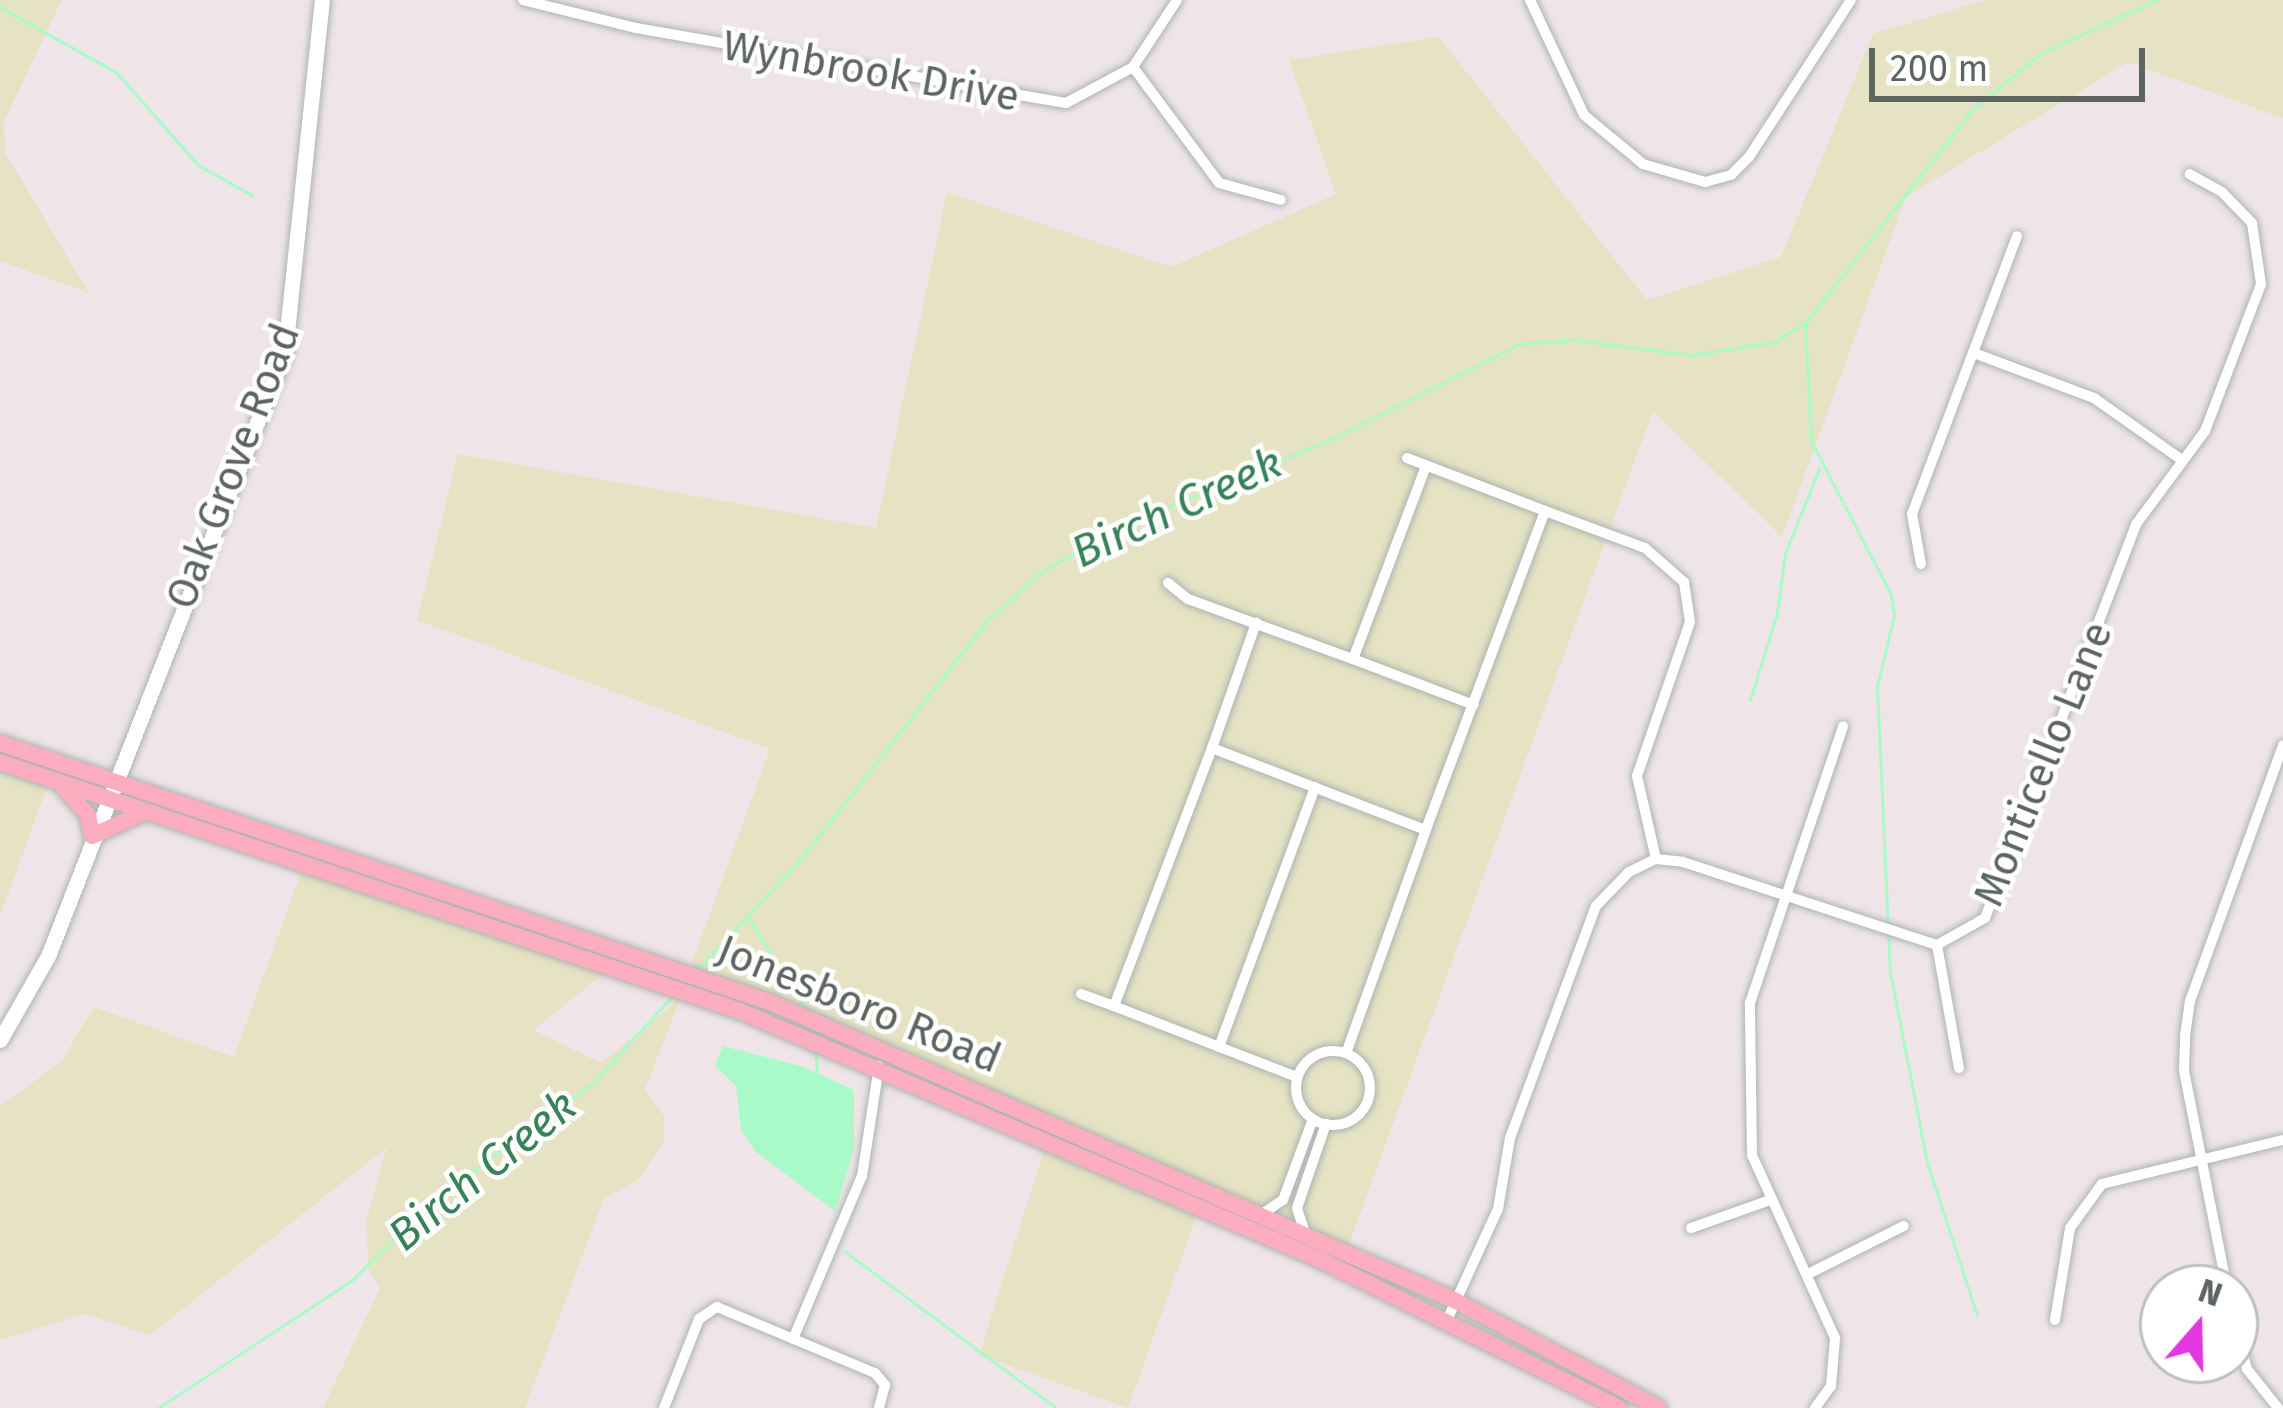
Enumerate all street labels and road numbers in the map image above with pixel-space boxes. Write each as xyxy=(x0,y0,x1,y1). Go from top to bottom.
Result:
street label: Wynbrook Drive xyxy=(719,20,1023,122)
street label: Oak Grove Road xyxy=(155,316,311,616)
street label: Monticello Lane xyxy=(1963,615,2123,913)
street label: Jonesboro Road xyxy=(710,924,1008,1084)

